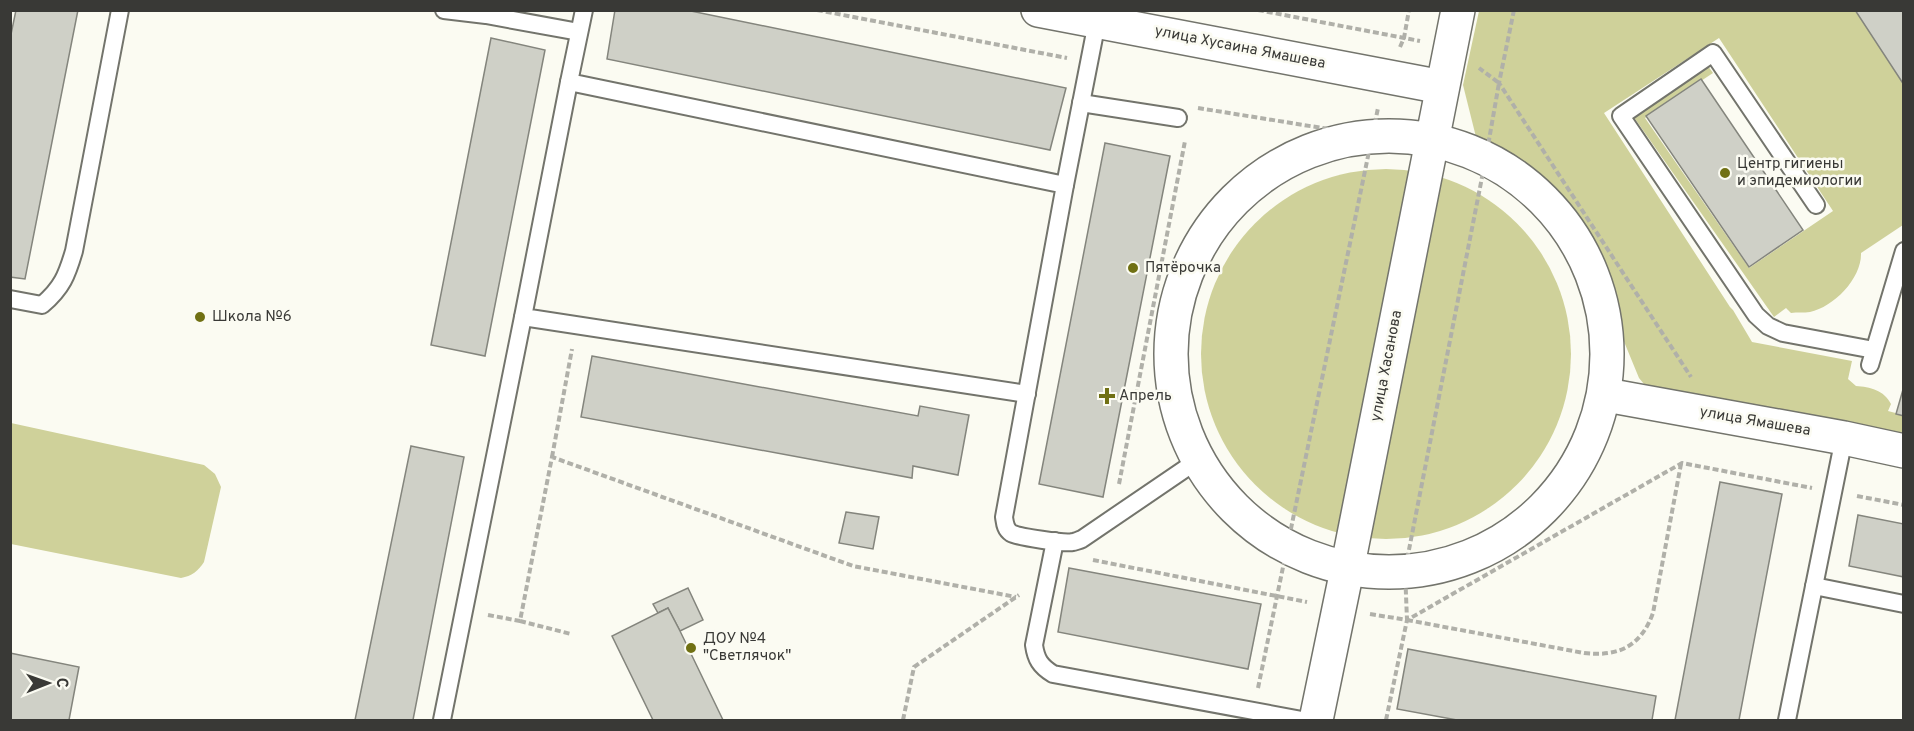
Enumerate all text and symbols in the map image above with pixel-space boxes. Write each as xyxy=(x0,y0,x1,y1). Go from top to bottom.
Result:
street label: улица Хусаина Ямашева xyxy=(1153,22,1327,74)
place label: Центр гигиены и эпидемиологии xyxy=(1737,155,1862,191)
marker: Центр гигиены и эпидемиологии xyxy=(1718,166,1732,180)
place label: Пятёрочка xyxy=(1145,259,1221,278)
marker: Пятёрочка xyxy=(1126,261,1140,275)
place label: Школа №6 xyxy=(212,308,292,327)
street label: улица Хасанова xyxy=(1367,309,1407,423)
marker: Школа №6 xyxy=(193,310,207,324)
place label: Апрель xyxy=(1119,387,1172,406)
marker: Апрель xyxy=(1100,389,1114,403)
street label: улица Ямашева xyxy=(1698,403,1812,441)
place label: ДОУ №4 "Светлячок" xyxy=(703,630,791,666)
marker: ДОУ №4 "Светлячок" xyxy=(684,641,698,655)
north arrow xyxy=(18,653,78,713)
text: С xyxy=(51,677,71,688)

